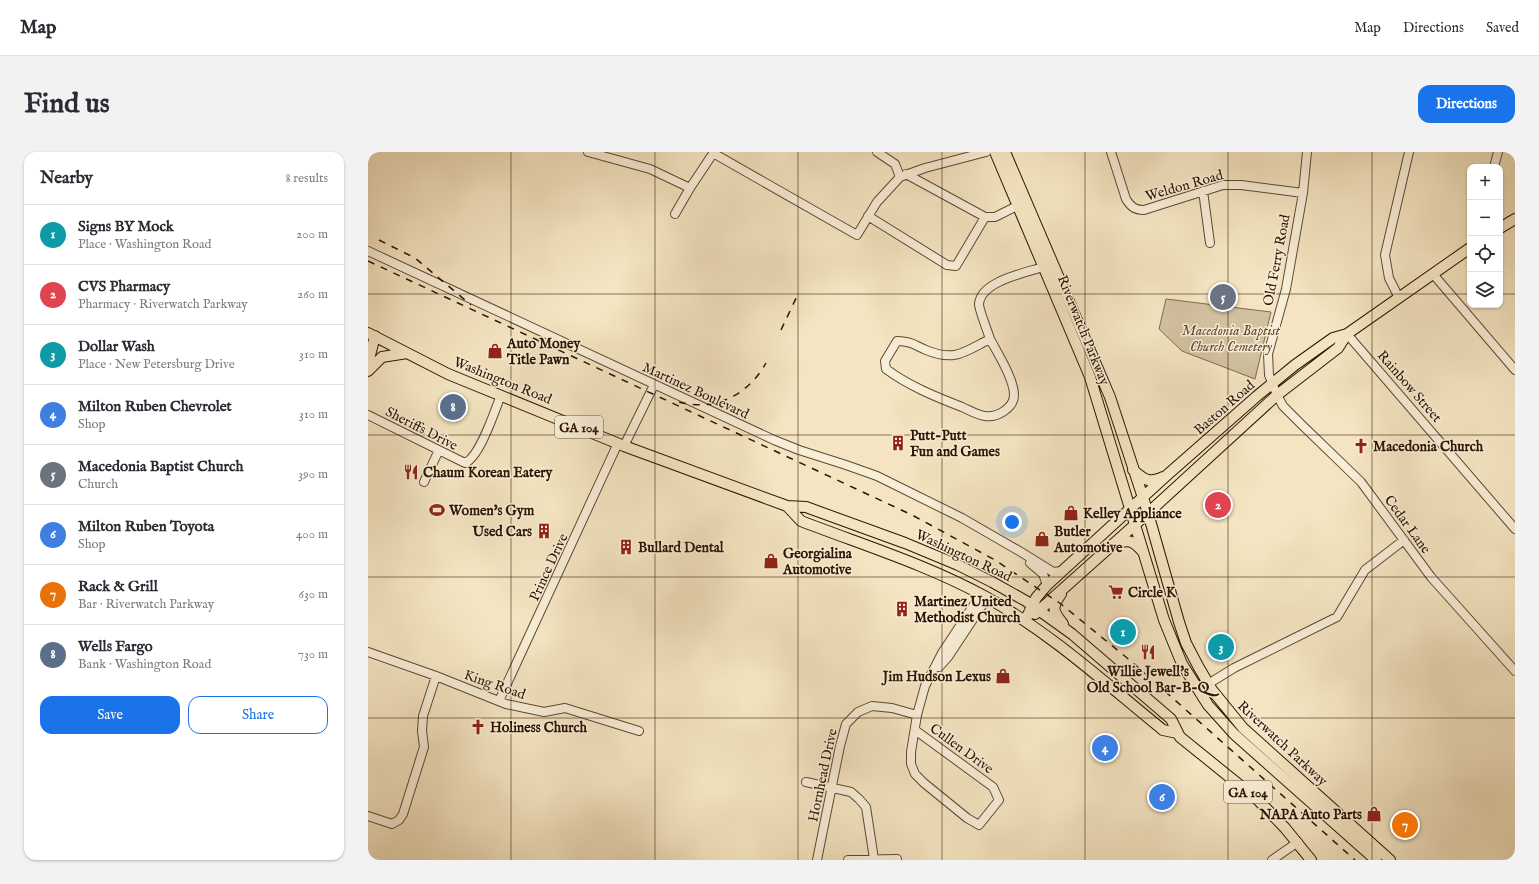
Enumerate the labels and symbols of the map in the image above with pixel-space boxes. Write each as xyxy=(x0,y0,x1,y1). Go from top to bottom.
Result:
street label: Weldon Road xyxy=(1143,166,1226,206)
street label: Old Ferry Road xyxy=(1259,212,1295,308)
street label: Riverwatch Parkway xyxy=(1053,273,1113,388)
pin: 5 xyxy=(1210,282,1236,312)
park label: Macedonia Baptist Church Cemetery xyxy=(1182,322,1281,356)
place label: Auto Money Title Pawn xyxy=(506,335,581,369)
shop icon: Auto Money Title Pawn xyxy=(486,342,504,360)
street label: Rainbow Street xyxy=(1373,347,1446,427)
street label: Washington Road xyxy=(451,353,555,409)
street label: Martinez Boulevard xyxy=(639,358,752,424)
street label: Baston Road xyxy=(1191,376,1259,439)
pin: 8 xyxy=(440,392,466,422)
street label: Sheriffs Drive xyxy=(382,403,461,455)
road number: GA 104 xyxy=(555,416,603,438)
place label: Putt-Putt Fun and Games xyxy=(910,427,1000,461)
building icon: Putt-Putt Fun and Games xyxy=(889,434,907,452)
church icon: Macedonia Church xyxy=(1352,437,1370,455)
place label: Macedonia Church xyxy=(1373,438,1484,456)
restaurant icon: Chaum Korean Eatery xyxy=(402,463,420,481)
place label: Chaum Korean Eatery xyxy=(423,464,553,482)
pin: 2 xyxy=(1205,490,1231,520)
street label: Cedar Lane xyxy=(1380,492,1435,558)
sports icon: Women's Gym xyxy=(428,501,446,519)
place label: Women's Gym xyxy=(448,502,535,520)
shop icon: Kelley Appliance xyxy=(1062,504,1080,522)
place label: Kelley Appliance xyxy=(1083,505,1182,523)
your location xyxy=(1002,512,1022,532)
building icon: Used Cars xyxy=(535,522,553,540)
place label: Used Cars xyxy=(472,523,532,541)
place label: Butler Automotive xyxy=(1053,523,1123,557)
street label: Washington Road xyxy=(913,526,1015,586)
street label: Prince Drive xyxy=(525,530,573,604)
shop icon: Butler Automotive xyxy=(1033,530,1051,548)
building icon: Bullard Dental xyxy=(617,538,635,556)
place label: Bullard Dental xyxy=(638,539,725,557)
place label: Georgialina Automotive xyxy=(782,545,853,579)
shop icon: Georgialina Automotive xyxy=(762,552,780,570)
supermarket icon: Circle K xyxy=(1107,583,1125,601)
place label: Circle K xyxy=(1128,584,1177,602)
place label: Martinez United Methodist Church xyxy=(914,593,1021,627)
building icon: Martinez United Methodist Church xyxy=(893,600,911,618)
pin: 1 xyxy=(1110,617,1136,647)
pin: 3 xyxy=(1208,632,1234,662)
restaurant icon: Willie Jewell's Old School Bar-B-Q xyxy=(1139,643,1157,661)
place label: Willie Jewell's Old School Bar-B-Q xyxy=(1087,663,1220,697)
street label: King Road xyxy=(462,666,528,704)
shop icon: Jim Hudson Lexus xyxy=(994,667,1012,685)
place label: Jim Hudson Lexus xyxy=(881,668,991,686)
street label: Riverwatch Parkway xyxy=(1233,697,1331,790)
church icon: Holiness Church xyxy=(469,718,487,736)
place label: Holiness Church xyxy=(490,719,587,737)
street label: Cullen Drive xyxy=(926,720,997,778)
street label: Hornhead Drive xyxy=(804,726,842,824)
pin: 4 xyxy=(1092,733,1118,763)
road number: GA 104 xyxy=(1224,781,1272,803)
pin: 6 xyxy=(1149,782,1175,812)
shop icon: NAPA Auto Parts xyxy=(1365,805,1383,823)
place label: NAPA Auto Parts xyxy=(1258,806,1362,824)
pin: 7 xyxy=(1392,810,1418,840)

